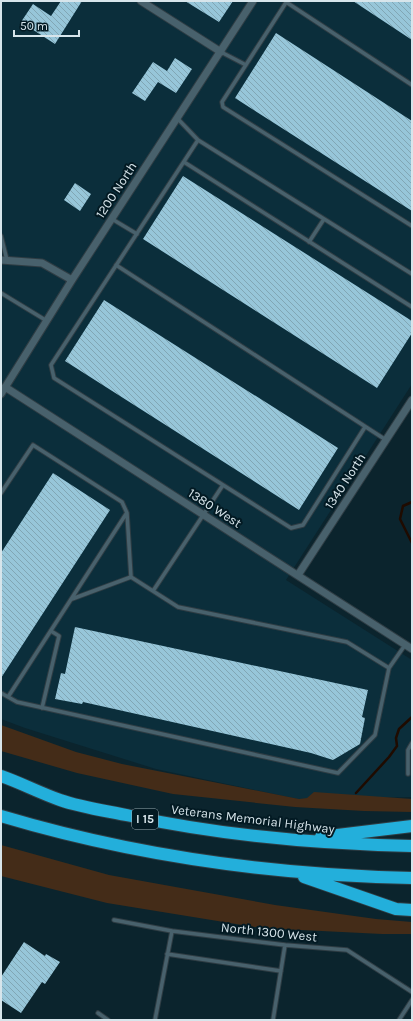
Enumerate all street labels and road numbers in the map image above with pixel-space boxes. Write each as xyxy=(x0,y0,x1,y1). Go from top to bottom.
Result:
street label: 1200 North xyxy=(92,159,140,221)
street label: 1340 North xyxy=(321,450,369,512)
street label: 1380 West xyxy=(186,485,244,531)
street label: Veterans Memorial Highway xyxy=(170,802,336,836)
road number: I 15 xyxy=(132,809,158,829)
street label: North 1300 West xyxy=(220,919,318,945)

